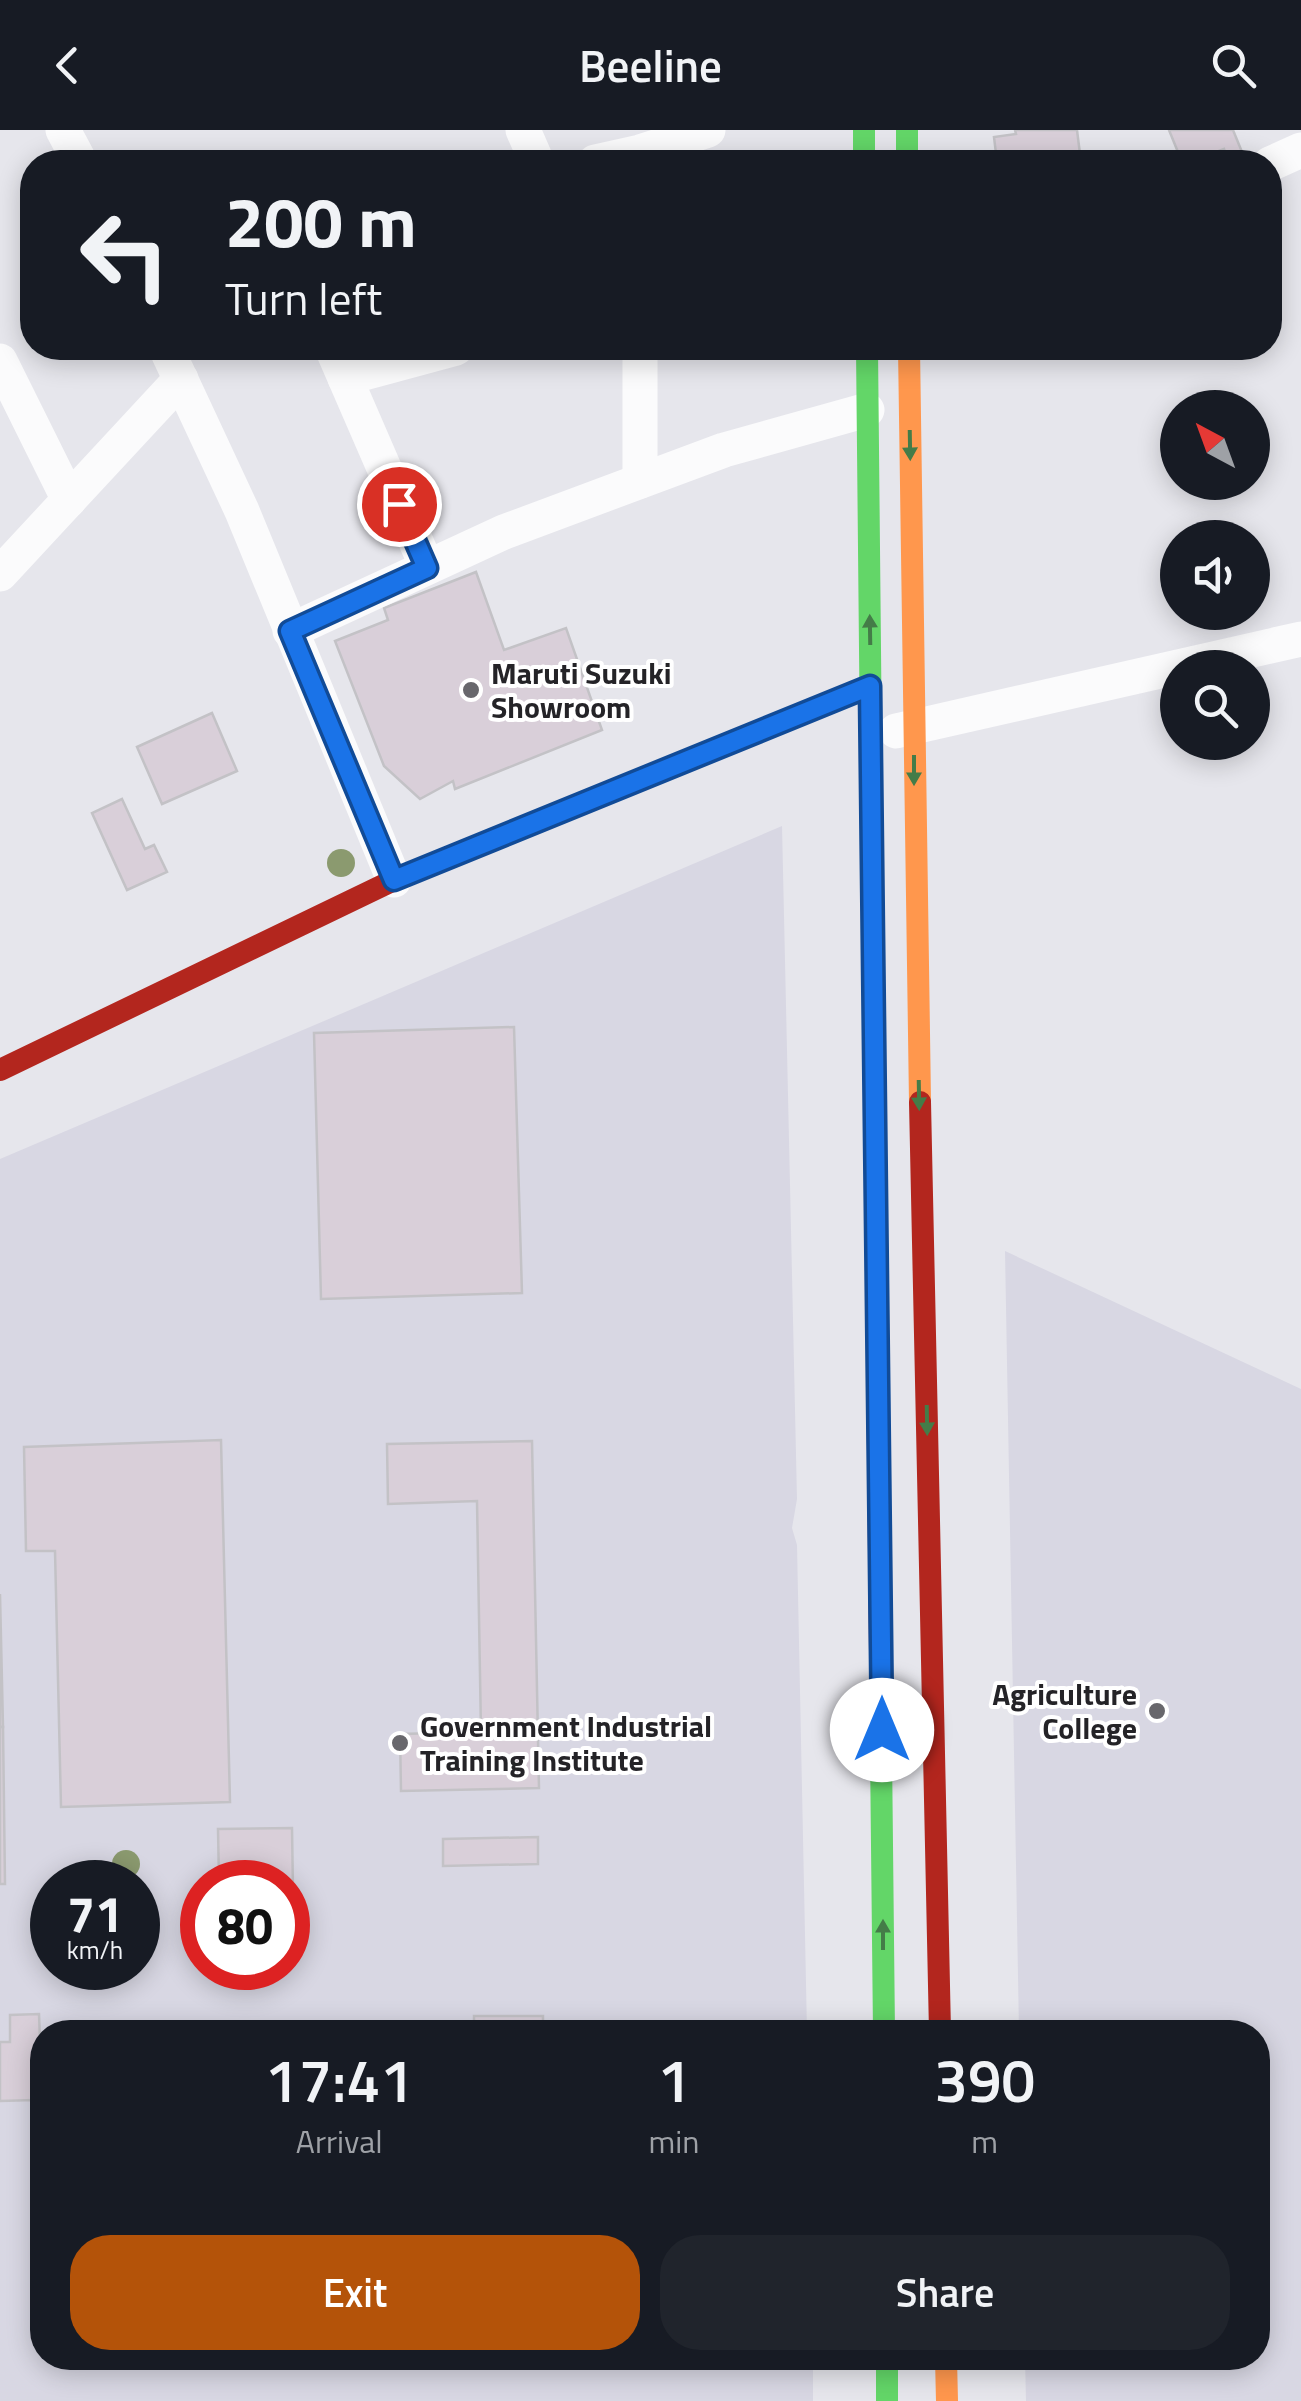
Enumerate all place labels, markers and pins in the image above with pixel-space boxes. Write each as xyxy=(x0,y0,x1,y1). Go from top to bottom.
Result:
pin xyxy=(357,462,442,547)
place label: Maruti Suzuki Showroom xyxy=(491,650,671,730)
marker: Maruti Suzuki Showroom xyxy=(460,679,482,701)
place label: Agriculture College xyxy=(992,1671,1137,1751)
marker: Agriculture College xyxy=(1146,1700,1168,1722)
place label: Government Industrial Training Institute xyxy=(420,1703,712,1783)
marker: Government Industrial Training Institute xyxy=(389,1732,411,1754)

